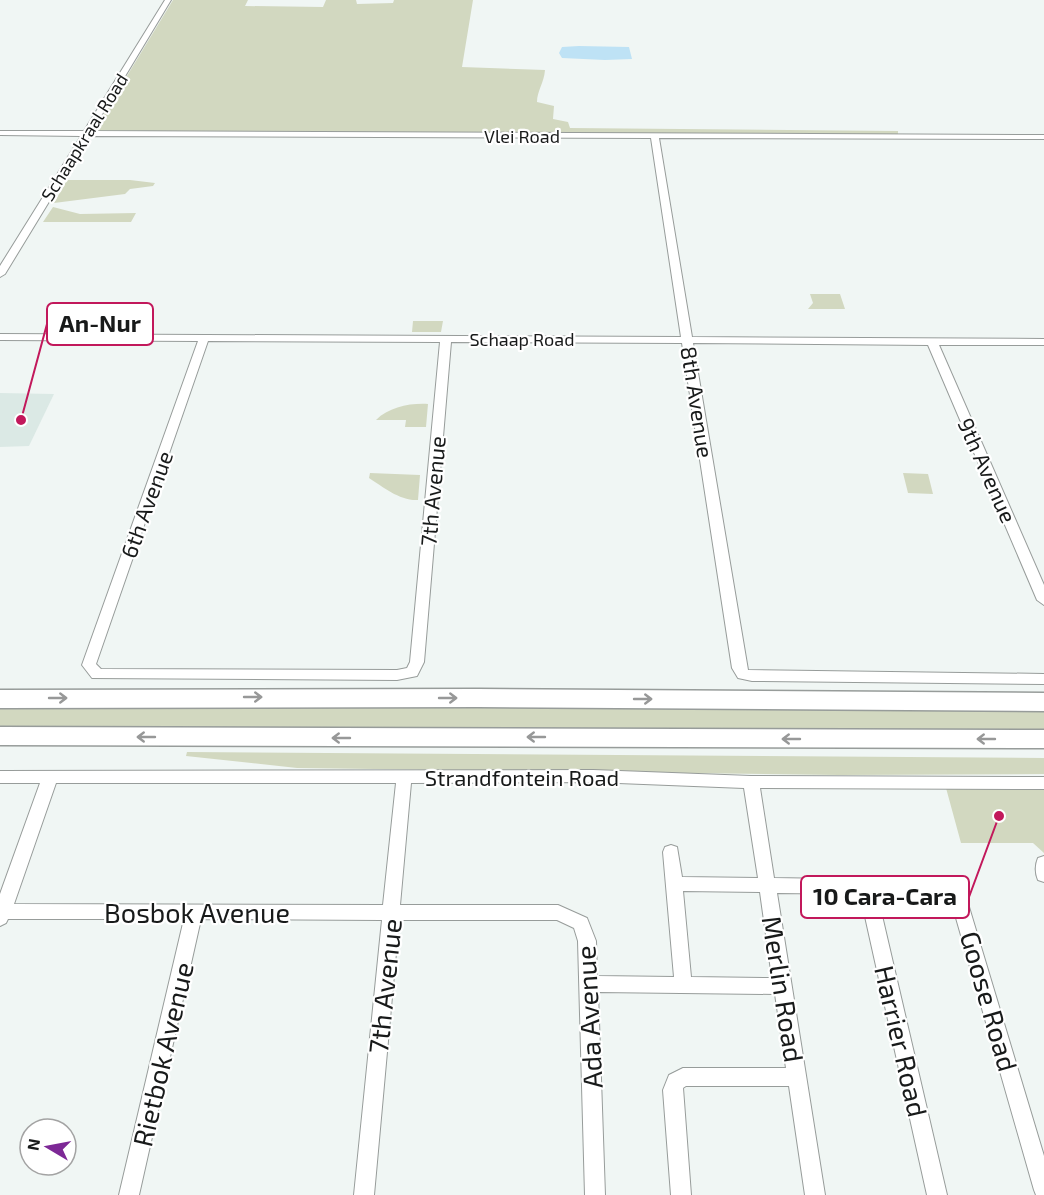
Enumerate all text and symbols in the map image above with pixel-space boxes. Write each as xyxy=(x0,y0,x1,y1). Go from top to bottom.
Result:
street label: Schaapkraal Road xyxy=(36,69,132,205)
street label: Vlei Road xyxy=(484,125,560,147)
callout: An-Nur xyxy=(47,303,153,345)
text: An-Nur xyxy=(59,308,142,337)
street label: Schaap Road xyxy=(469,328,575,350)
street label: 8th Avenue xyxy=(676,344,720,460)
street label: 9th Avenue xyxy=(953,414,1023,526)
street label: 7th Avenue xyxy=(414,435,450,547)
street label: 6th Avenue xyxy=(115,447,177,561)
one-way arrow xyxy=(243,691,263,703)
one-way arrow xyxy=(48,692,68,704)
one-way arrow xyxy=(438,692,458,704)
one-way arrow xyxy=(633,693,653,705)
one-way arrow xyxy=(136,731,156,743)
one-way arrow xyxy=(526,731,546,743)
one-way arrow xyxy=(331,732,351,744)
one-way arrow xyxy=(781,733,801,745)
one-way arrow xyxy=(976,733,996,745)
street label: Strandfontein Road xyxy=(425,764,619,790)
callout: 10 Cara-Cara xyxy=(801,876,969,918)
text: 10 Cara-Cara xyxy=(813,881,957,910)
street label: Bosbok Avenue xyxy=(104,896,290,928)
street label: Merlin Road xyxy=(757,914,811,1064)
street label: 7th Avenue xyxy=(361,917,407,1055)
street label: Goose Road xyxy=(955,927,1025,1075)
street label: Ada Avenue xyxy=(568,945,608,1089)
street label: Rietbok Avenue xyxy=(125,959,199,1149)
street label: Harrier Road xyxy=(869,962,935,1120)
north arrow xyxy=(18,1117,78,1177)
text: N xyxy=(22,1137,43,1152)

